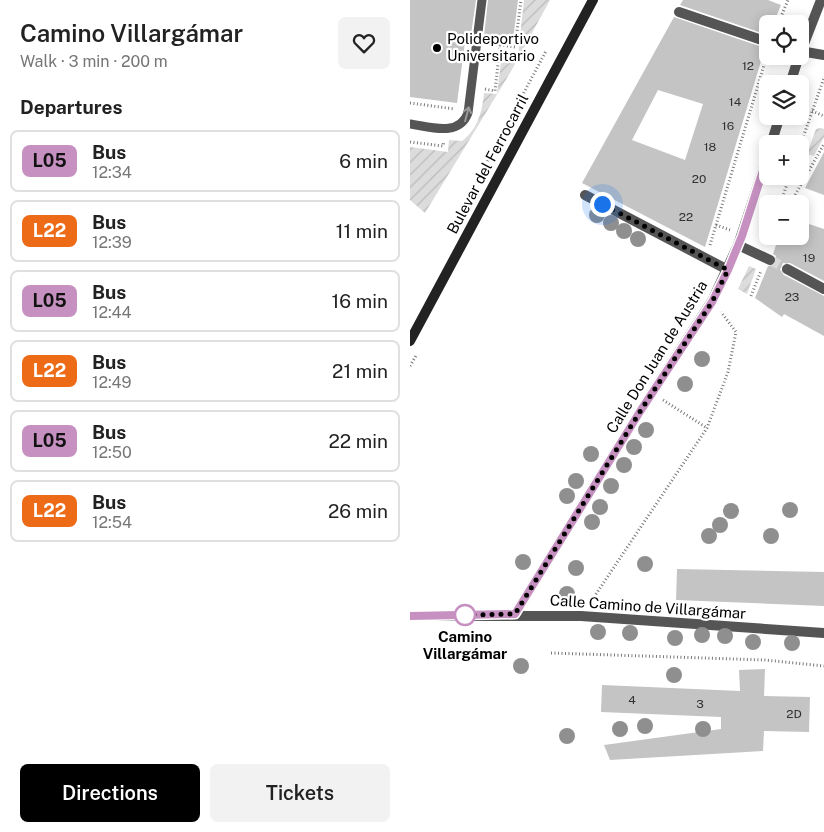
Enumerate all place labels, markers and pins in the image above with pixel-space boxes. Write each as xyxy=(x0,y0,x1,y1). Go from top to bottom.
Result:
place label: Polideportivo Universitario xyxy=(447,30,539,64)
marker: Polideportivo Universitario xyxy=(431,42,443,54)
marker: Camino Villargámar xyxy=(454,604,476,626)
place label: Camino Villargámar xyxy=(423,628,507,662)

